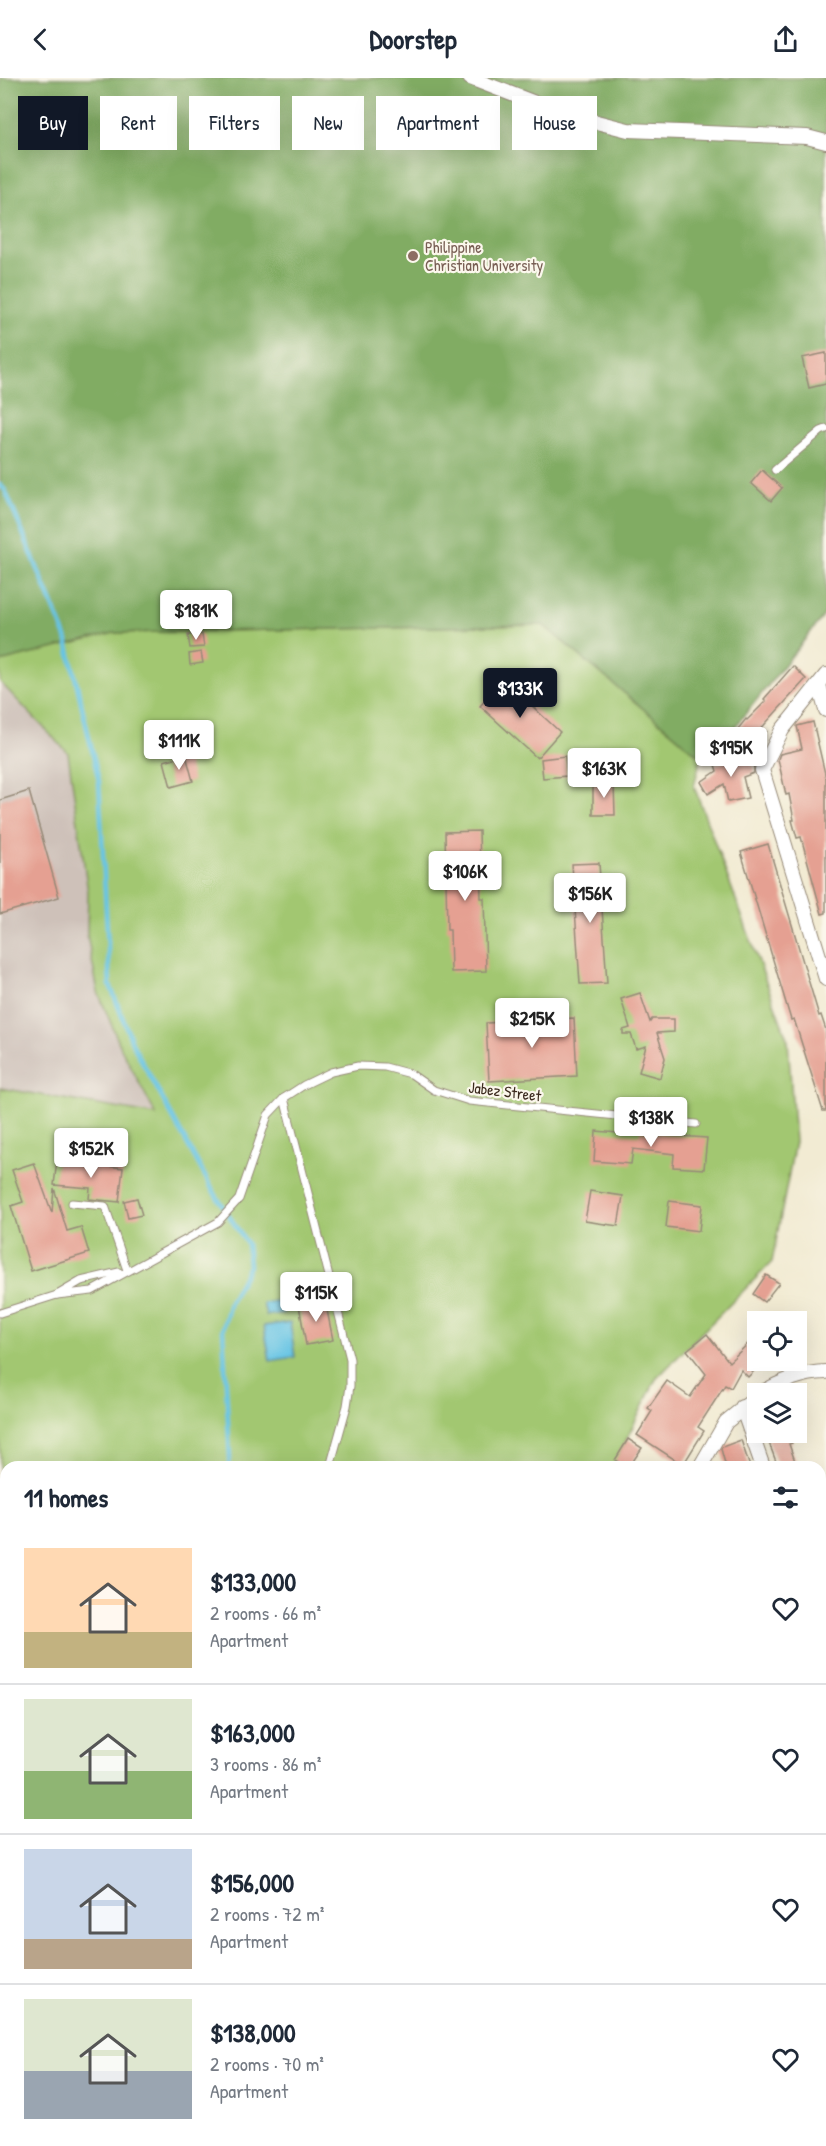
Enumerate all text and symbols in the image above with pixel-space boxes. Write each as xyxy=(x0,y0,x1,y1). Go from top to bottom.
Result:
text: Doorstep xyxy=(370,21,456,57)
icon: back xyxy=(24,23,57,56)
icon: share xyxy=(769,23,802,56)
chip: Buy xyxy=(18,96,88,150)
chip: Rent xyxy=(100,96,177,150)
chip: Filters xyxy=(189,96,280,150)
chip: New xyxy=(292,96,364,150)
chip: Apartment xyxy=(376,96,500,150)
chip: House xyxy=(512,96,597,150)
place label: Philippine Christian University xyxy=(425,236,543,276)
marker: Philippine Christian University xyxy=(406,249,420,263)
pin: $181K xyxy=(154,590,238,641)
text: $181K xyxy=(174,596,218,623)
pin: $133K xyxy=(478,668,562,719)
text: $133K xyxy=(497,674,543,701)
pin: $111K xyxy=(137,720,221,771)
text: $111K xyxy=(158,726,200,753)
pin: $195K xyxy=(689,727,773,778)
text: $195K xyxy=(709,733,753,760)
pin: $163K xyxy=(562,748,646,799)
text: $163K xyxy=(582,754,626,781)
pin: $106K xyxy=(423,851,507,902)
text: $106K xyxy=(443,857,487,884)
pin: $156K xyxy=(548,873,632,924)
text: $156K xyxy=(568,879,612,906)
pin: $215K xyxy=(490,998,574,1049)
text: $215K xyxy=(509,1004,555,1031)
street label: Jabez Street xyxy=(467,1076,543,1106)
pin: $138K xyxy=(609,1097,693,1148)
text: $138K xyxy=(628,1103,674,1130)
pin: $152K xyxy=(49,1128,133,1179)
text: $152K xyxy=(68,1134,114,1161)
pin: $115K xyxy=(274,1272,358,1323)
text: $115K xyxy=(294,1278,338,1305)
map controls xyxy=(747,1311,807,1443)
button: locate xyxy=(747,1311,807,1371)
button: layers xyxy=(747,1383,807,1443)
text: 11 homes xyxy=(24,1480,108,1515)
icon: filters xyxy=(769,1481,802,1514)
text: $133,000 xyxy=(210,1564,296,1599)
icon: home xyxy=(72,1572,144,1644)
icon: heart xyxy=(769,1592,802,1625)
text: 2 rooms · 66 m² xyxy=(210,1599,321,1626)
text: Apartment xyxy=(210,1626,288,1653)
text: $163,000 xyxy=(210,1715,295,1750)
icon: home xyxy=(72,1723,144,1795)
icon: heart xyxy=(769,1743,802,1776)
text: 3 rooms · 86 m² xyxy=(210,1750,321,1777)
text: Apartment xyxy=(210,1777,288,1804)
text: $156,000 xyxy=(210,1865,294,1900)
icon: home xyxy=(72,1873,144,1945)
icon: heart xyxy=(769,1893,802,1926)
text: 2 rooms · 72 m² xyxy=(210,1900,324,1927)
text: Apartment xyxy=(210,1927,288,1954)
text: $138,000 xyxy=(210,2015,296,2050)
icon: home xyxy=(72,2023,144,2095)
icon: heart xyxy=(769,2043,802,2076)
text: 2 rooms · 70 m² xyxy=(210,2050,324,2077)
text: Apartment xyxy=(210,2077,288,2104)

